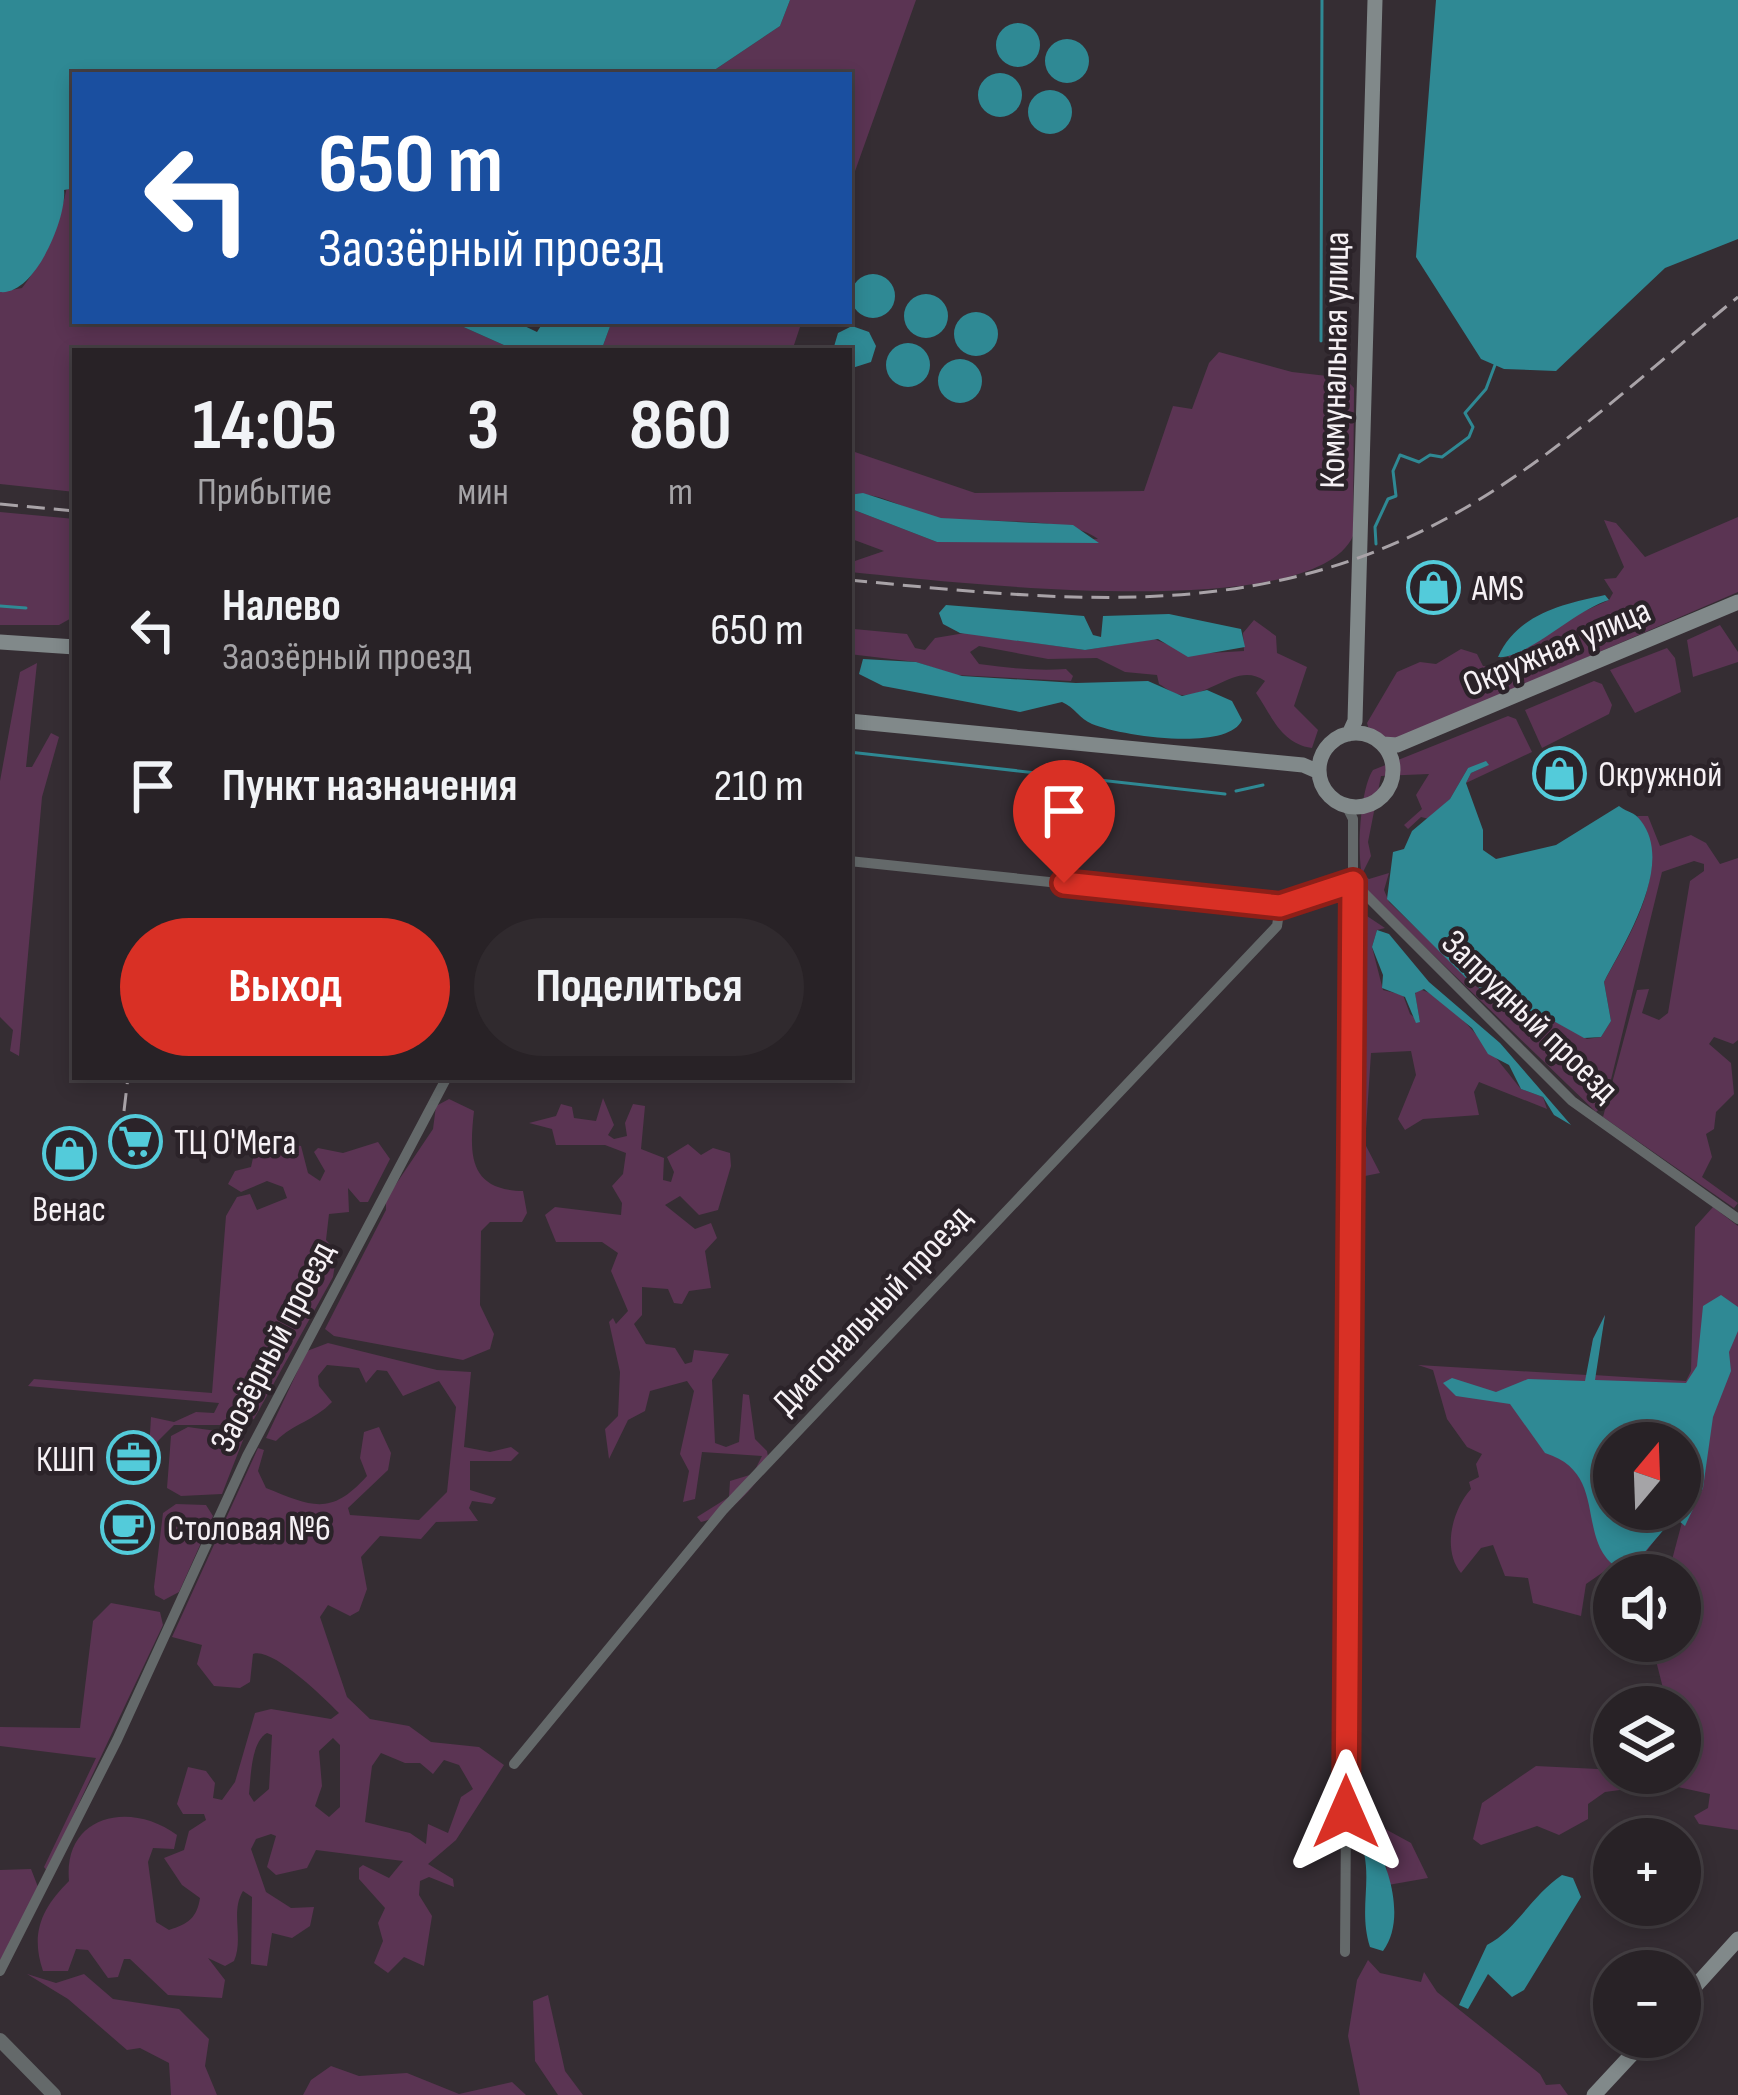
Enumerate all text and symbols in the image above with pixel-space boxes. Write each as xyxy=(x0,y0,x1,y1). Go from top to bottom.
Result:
text: 650 m xyxy=(318,115,503,216)
icon: left xyxy=(120,120,276,276)
text: Заозёрный проезд xyxy=(318,217,663,282)
street label: Коммунальная улица xyxy=(1312,231,1359,489)
text: 14:05 xyxy=(192,383,337,470)
text: 3 xyxy=(467,383,499,470)
text: 860 xyxy=(629,383,732,470)
text: Прибытие xyxy=(197,469,332,516)
text: мин xyxy=(457,469,509,516)
text: m xyxy=(668,469,693,516)
shop icon: AMS xyxy=(1405,559,1461,615)
place label: AMS xyxy=(1471,568,1524,611)
text: Налево xyxy=(222,579,341,634)
street label: Окружная улица xyxy=(1457,590,1657,707)
icon: left xyxy=(120,597,186,663)
text: 650 m xyxy=(710,603,804,658)
text: Заозёрный проезд xyxy=(222,634,471,681)
shop icon: Окружной xyxy=(1531,745,1587,801)
icon: arrive xyxy=(120,753,186,819)
place label: Окружной xyxy=(1598,754,1722,797)
text: Пункт назначения xyxy=(222,759,517,814)
text: 210 m xyxy=(713,759,804,814)
pin xyxy=(1013,760,1115,883)
icon: arrive xyxy=(1031,778,1097,844)
button: Выход xyxy=(120,918,450,1056)
button: Поделиться xyxy=(474,918,804,1056)
street label: Запрудный проезд xyxy=(1432,922,1627,1112)
supermarket icon: ТЦ О'Мега xyxy=(107,1113,163,1169)
place label: ТЦ О'Мега xyxy=(174,1122,296,1165)
shop icon: Венас xyxy=(41,1125,97,1181)
place label: Венас xyxy=(32,1189,106,1232)
street label: Диагональный проезд xyxy=(765,1197,981,1425)
street label: Заозёрный проезд xyxy=(202,1235,345,1459)
north arrow xyxy=(1593,1422,1701,1530)
map controls xyxy=(1593,1422,1701,2058)
office icon: КШП xyxy=(106,1430,162,1486)
place label: КШП xyxy=(36,1439,95,1482)
cafe icon: Столовая №6 xyxy=(100,1499,156,1555)
place label: Столовая №6 xyxy=(167,1508,331,1551)
button: sound xyxy=(1593,1554,1701,1662)
button: layers xyxy=(1593,1686,1701,1794)
position arrow xyxy=(1283,1749,1409,1875)
button: + xyxy=(1593,1818,1701,1926)
button: − xyxy=(1593,1950,1701,2058)

